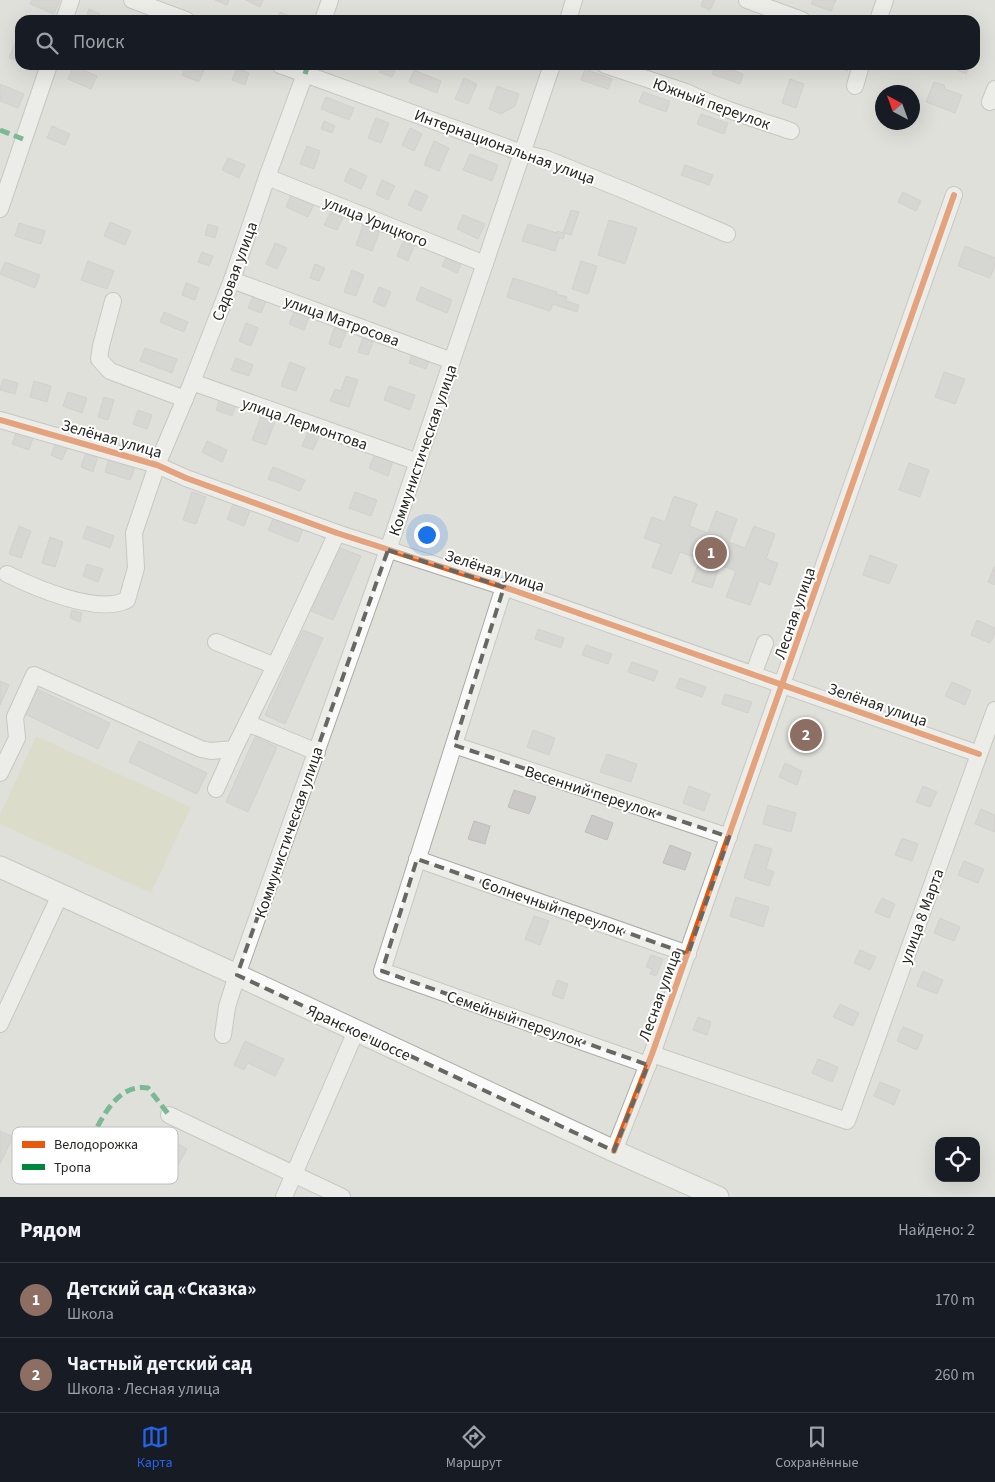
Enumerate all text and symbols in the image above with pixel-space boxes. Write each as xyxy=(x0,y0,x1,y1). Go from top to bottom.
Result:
search box xyxy=(15,15,980,70)
icon: search xyxy=(33,29,61,57)
text: Поиск xyxy=(73,29,124,56)
street label: Южный переулок xyxy=(650,72,774,135)
north arrow xyxy=(875,85,920,130)
street label: Интернациональная улица xyxy=(411,104,598,190)
street label: улица Урицкого xyxy=(320,191,431,253)
street label: Садовая улица xyxy=(207,219,263,324)
street label: улица Матросова xyxy=(281,290,402,352)
street label: Коммунистическая улица xyxy=(383,362,463,539)
street label: улица Лермонтова xyxy=(239,392,371,456)
street label: Зелёная улица xyxy=(59,414,165,464)
your location xyxy=(414,522,440,548)
pin: 1 xyxy=(695,534,727,572)
street label: Зелёная улица xyxy=(442,544,547,597)
street label: Лесная улица xyxy=(769,564,821,662)
street label: Зелёная улица xyxy=(825,678,930,732)
pin: 2 xyxy=(790,716,822,754)
street label: Коммунистическая улица xyxy=(249,744,329,921)
street label: Весенний переулок xyxy=(522,760,660,824)
street label: улица 8 Марта xyxy=(895,866,949,967)
street label: Солнечный переулок xyxy=(478,872,627,942)
street label: Лесная улица xyxy=(633,947,687,1044)
street label: Семейный переулок xyxy=(444,985,586,1053)
street label: Яранское шоссе xyxy=(303,999,414,1067)
legend xyxy=(12,1127,178,1184)
text: Велодорожка xyxy=(54,1135,138,1155)
map controls xyxy=(935,1137,980,1182)
button: locate xyxy=(935,1137,980,1182)
text: Тропа xyxy=(54,1158,91,1178)
text: Рядом xyxy=(20,1215,81,1245)
text: Найдено: 2 xyxy=(898,1219,975,1241)
text: Детский сад «Сказка» xyxy=(67,1276,256,1303)
text: 1 xyxy=(32,1289,40,1311)
text: 170 m xyxy=(935,1289,975,1311)
text: Школа xyxy=(67,1303,114,1325)
text: Частный детский сад xyxy=(67,1351,252,1378)
text: 2 xyxy=(32,1364,40,1386)
text: 260 m xyxy=(935,1364,975,1386)
text: Школа · Лесная улица xyxy=(67,1378,220,1400)
tab: Карта xyxy=(137,1423,173,1473)
tab: Маршрут xyxy=(446,1423,502,1473)
tab: Сохранённые xyxy=(775,1423,858,1473)

